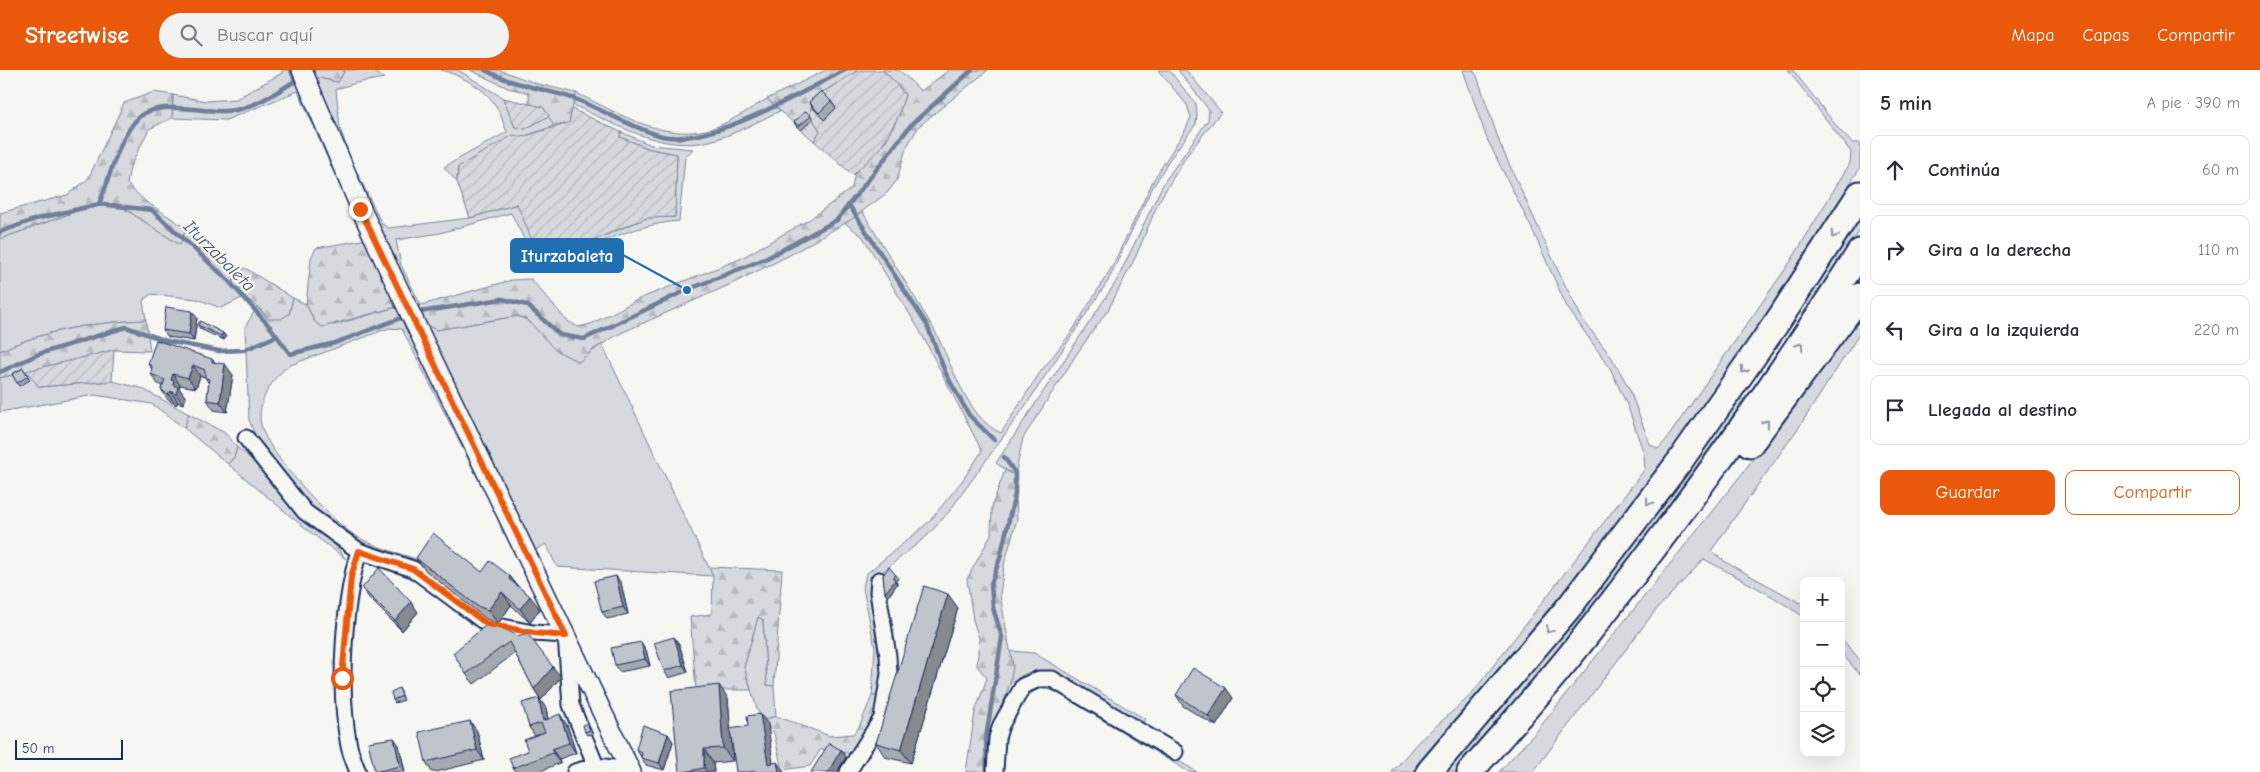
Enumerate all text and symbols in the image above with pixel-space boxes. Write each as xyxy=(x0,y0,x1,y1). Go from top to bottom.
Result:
search box xyxy=(159,13,509,58)
text: Streetwise xyxy=(25,21,129,49)
icon: search xyxy=(177,21,205,49)
text: Buscar aquí xyxy=(217,24,313,46)
text: Mapa xyxy=(2011,25,2054,46)
text: Capas xyxy=(2082,25,2129,46)
text: Compartir xyxy=(2157,25,2235,46)
text: 5 min xyxy=(1880,91,1932,115)
text: A pie · 390 m xyxy=(2147,94,2240,112)
icon: ahead xyxy=(1881,156,1909,184)
text: Continúa xyxy=(1928,159,2000,181)
text: 60 m xyxy=(2202,161,2239,179)
route end xyxy=(349,198,372,221)
water label: Iturzabaleta xyxy=(178,215,259,296)
one-way arrow xyxy=(1830,229,1840,238)
icon: right xyxy=(1881,236,1909,264)
callout: Iturzabaleta xyxy=(511,239,623,272)
text: Gira a la derecha xyxy=(1928,239,2071,261)
text: 110 m xyxy=(2198,241,2239,259)
text: Iturzabaleta xyxy=(521,246,613,267)
icon: left xyxy=(1881,316,1909,344)
text: Gira a la izquierda xyxy=(1928,319,2079,341)
text: 220 m xyxy=(2194,321,2239,339)
one-way arrow xyxy=(1794,342,1803,352)
one-way arrow xyxy=(1741,364,1750,374)
icon: arrive xyxy=(1881,396,1909,424)
text: Llegada al destino xyxy=(1928,399,2077,421)
one-way arrow xyxy=(1761,420,1769,429)
button: Guardar xyxy=(1880,470,2055,515)
button: Compartir xyxy=(2065,470,2240,515)
one-way arrow xyxy=(1646,496,1655,506)
map controls xyxy=(1800,577,1845,757)
button: + xyxy=(1800,577,1845,622)
button: − xyxy=(1800,622,1845,667)
one-way arrow xyxy=(1546,625,1555,634)
route start xyxy=(331,667,354,690)
button: locate xyxy=(1800,667,1845,712)
button: layers xyxy=(1800,712,1845,757)
scale bar xyxy=(15,737,122,760)
text: 50 m xyxy=(22,740,54,757)

